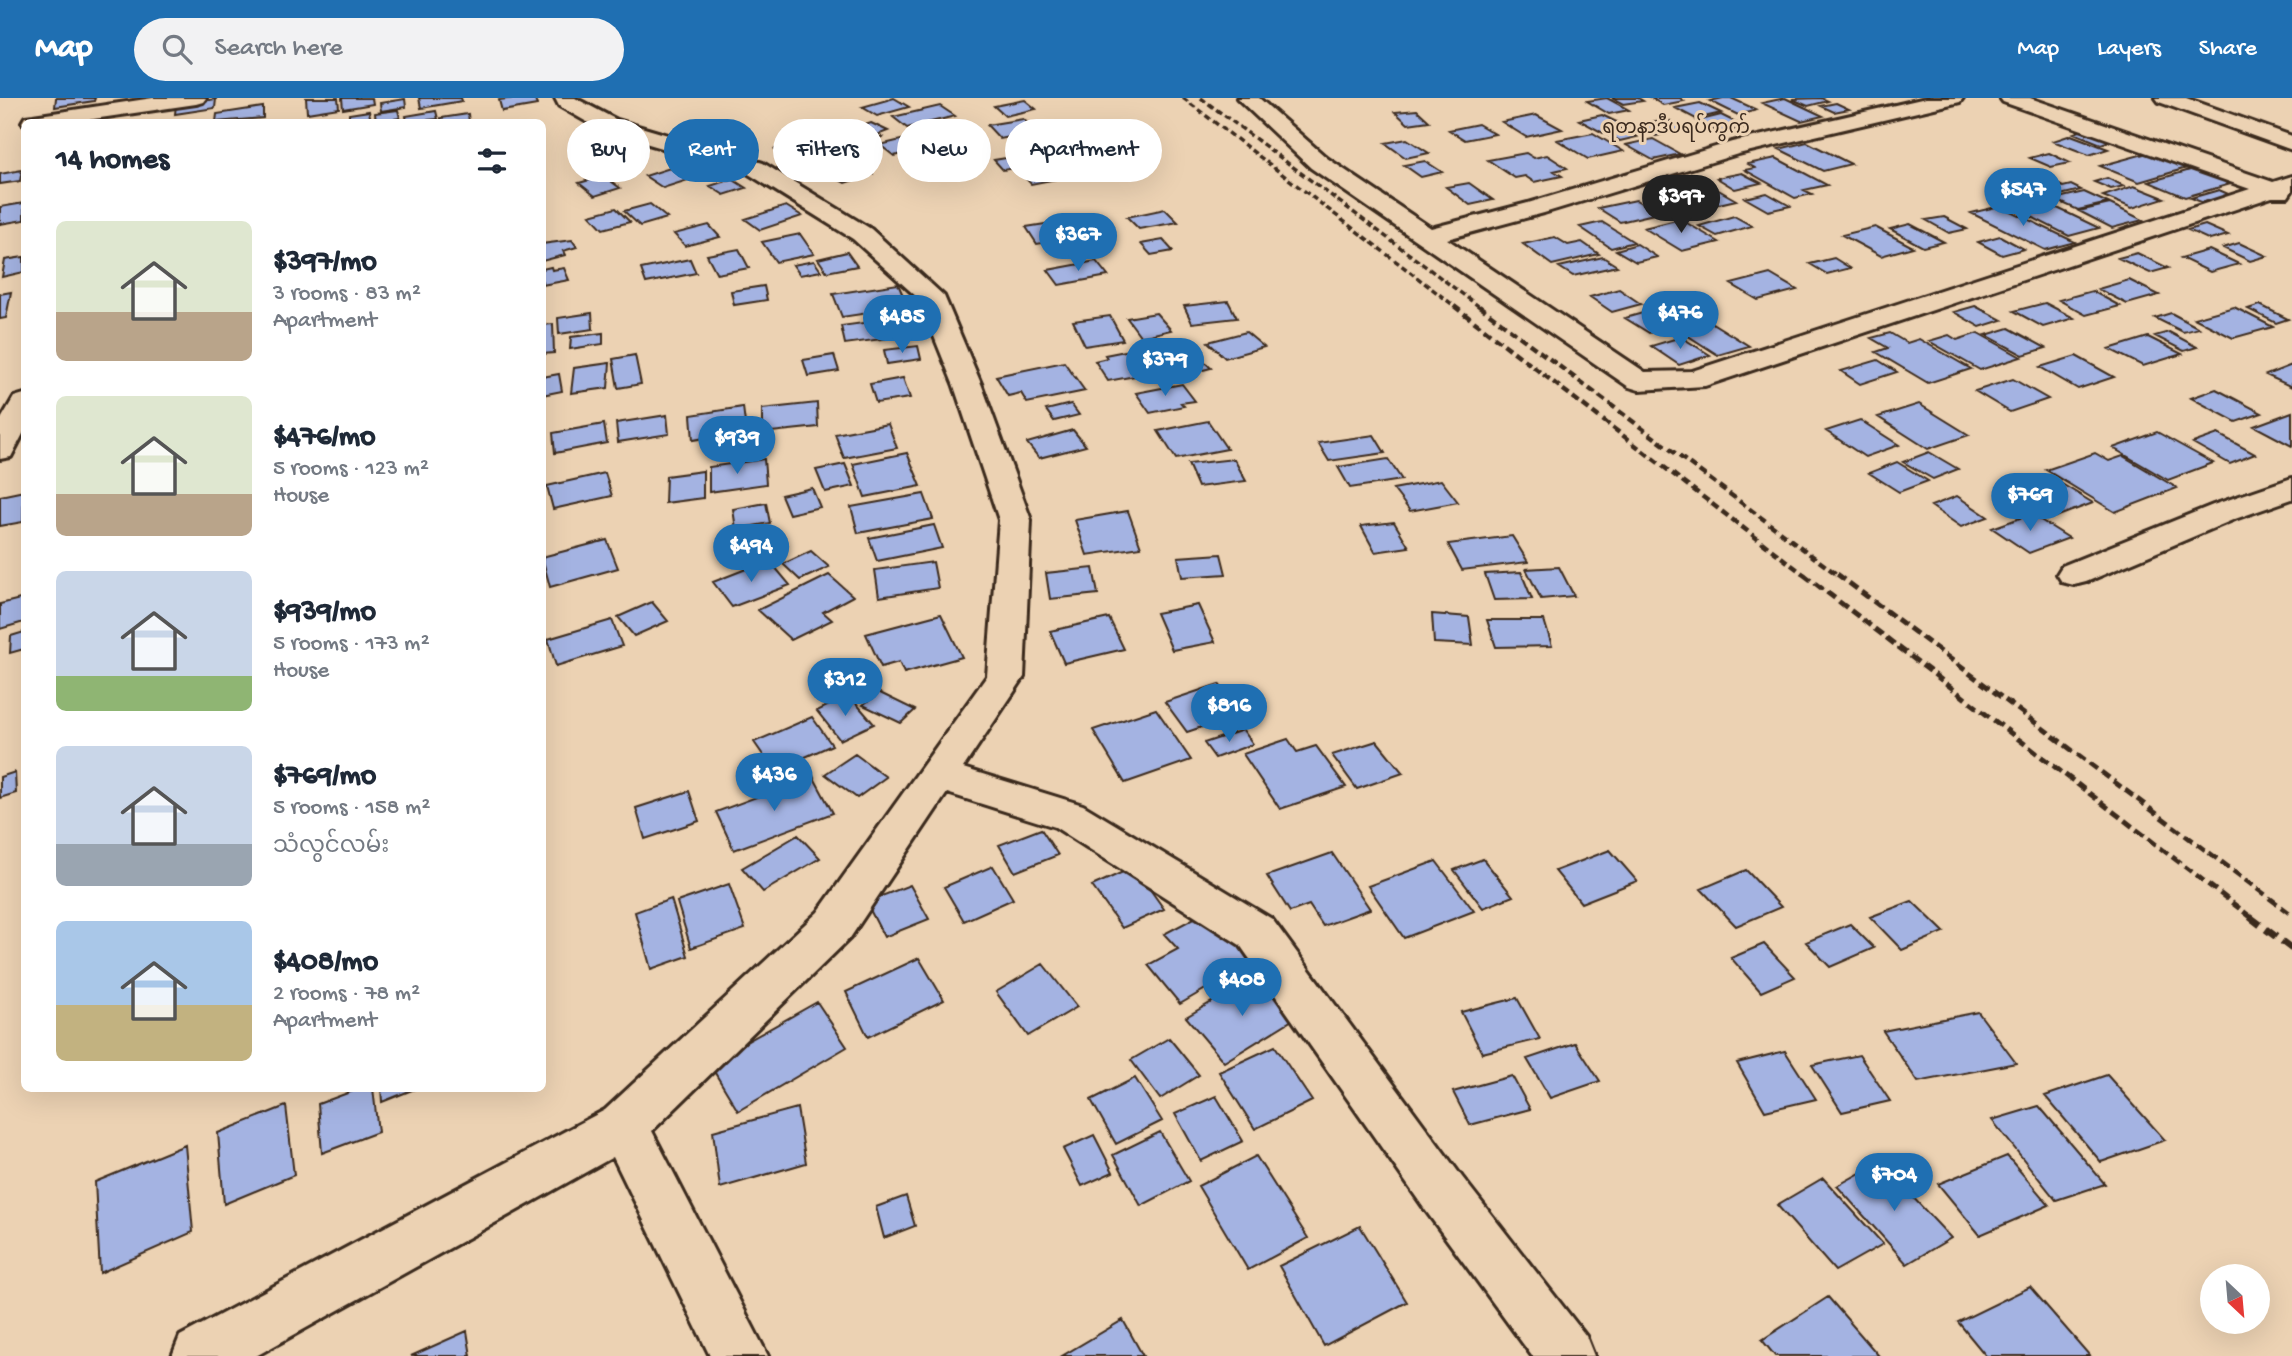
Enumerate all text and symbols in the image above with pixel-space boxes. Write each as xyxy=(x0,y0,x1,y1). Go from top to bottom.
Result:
search box xyxy=(134,18,624,81)
text: Map xyxy=(35,30,92,68)
icon: search xyxy=(158,30,196,68)
text: Search here xyxy=(214,34,343,65)
text: Map xyxy=(2017,35,2059,64)
text: Layers xyxy=(2097,35,2161,64)
text: Share xyxy=(2199,35,2257,64)
district label: ရတနာဒီပရပ်ကွက် xyxy=(1602,112,1750,142)
chip: Buy xyxy=(567,119,650,182)
chip: Rent xyxy=(664,119,759,182)
chip: Filters xyxy=(773,119,883,182)
chip: New xyxy=(897,119,991,182)
chip: Apartment xyxy=(1005,119,1162,182)
icon: filters xyxy=(473,142,511,180)
text: 14 homes xyxy=(56,144,169,179)
pin: $547 xyxy=(1982,169,2064,228)
pin: $397 xyxy=(1640,176,1722,235)
text: $547 xyxy=(2000,177,2046,204)
text: $397 xyxy=(1658,184,1704,211)
pin: $367 xyxy=(1037,214,1119,273)
text: $367 xyxy=(1055,222,1101,249)
text: $397/mo xyxy=(273,246,377,281)
icon: home xyxy=(112,249,196,333)
text: 3 rooms · 83 m² xyxy=(273,281,421,308)
pin: $476 xyxy=(1639,292,1721,351)
pin: $485 xyxy=(861,296,943,355)
text: $476 xyxy=(1658,300,1702,327)
text: $485 xyxy=(879,304,925,331)
text: Apartment xyxy=(273,308,377,335)
pin: $379 xyxy=(1124,338,1206,398)
text: $379 xyxy=(1142,347,1188,374)
pin: $939 xyxy=(696,416,778,476)
text: $476/mo xyxy=(273,421,376,456)
icon: home xyxy=(112,424,196,508)
text: $939 xyxy=(714,425,760,452)
text: 5 rooms · 123 m² xyxy=(273,456,429,483)
pin: $769 xyxy=(1989,474,2071,533)
text: $769 xyxy=(2007,482,2053,509)
text: House xyxy=(273,483,329,510)
pin: $494 xyxy=(710,524,792,584)
text: $494 xyxy=(729,533,773,560)
text: $939/mo xyxy=(273,596,376,631)
icon: home xyxy=(112,599,196,683)
text: 5 rooms · 173 m² xyxy=(273,631,430,658)
text: House xyxy=(273,658,329,685)
pin: $312 xyxy=(804,658,886,718)
text: $312 xyxy=(824,667,866,694)
pin: $816 xyxy=(1188,684,1270,744)
text: $816 xyxy=(1207,693,1251,720)
pin: $436 xyxy=(733,754,815,813)
text: $769/mo xyxy=(273,760,376,795)
text: $436 xyxy=(752,762,796,789)
icon: home xyxy=(112,774,196,858)
text: 5 rooms · 158 m² xyxy=(273,795,430,822)
text: သံလွင်လမ်း xyxy=(273,834,389,861)
text: $408/mo xyxy=(273,946,378,981)
icon: home xyxy=(112,949,196,1033)
pin: $408 xyxy=(1201,958,1283,1018)
text: $408 xyxy=(1219,967,1265,994)
text: 2 rooms · 78 m² xyxy=(273,981,420,1008)
text: Apartment xyxy=(273,1008,377,1035)
pin: $704 xyxy=(1853,1154,1935,1213)
text: $704 xyxy=(1871,1162,1917,1189)
north arrow xyxy=(2200,1264,2270,1334)
map controls xyxy=(2200,1264,2270,1334)

